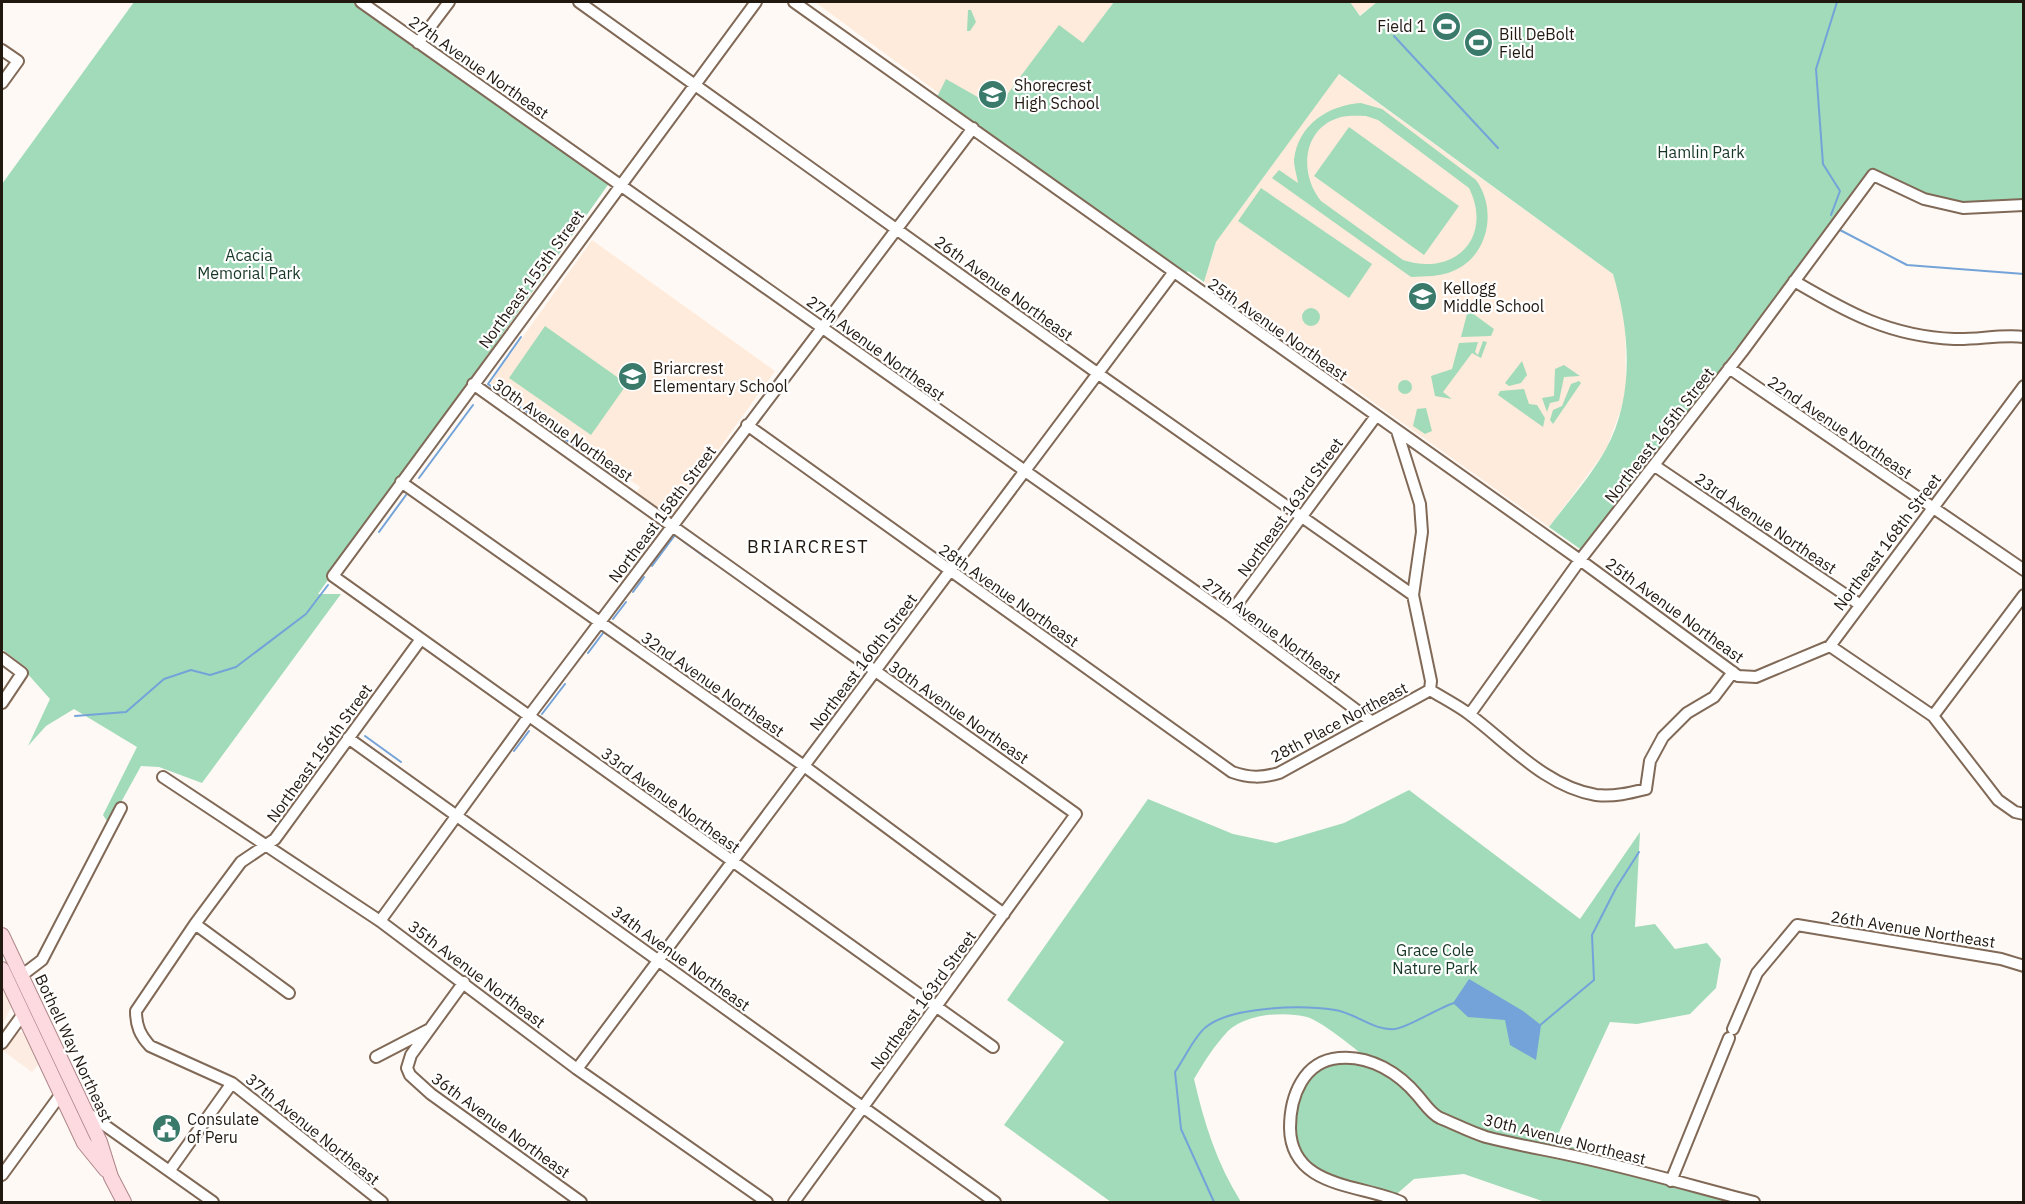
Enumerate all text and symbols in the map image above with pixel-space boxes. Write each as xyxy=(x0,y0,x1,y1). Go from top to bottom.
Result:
sports icon: Field 1 xyxy=(1431,10,1463,42)
street label: 27th Avenue Northeast xyxy=(405,11,553,123)
place label: Field 1 xyxy=(1377,16,1426,36)
place label: Bill DeBolt Field xyxy=(1499,24,1575,62)
sports icon: Bill DeBolt Field xyxy=(1462,27,1494,59)
place label: Shorecrest High School xyxy=(1014,75,1099,113)
school or university icon: Shorecrest High School xyxy=(977,78,1009,110)
park label: Hamlin Park xyxy=(1657,142,1745,162)
street label: Northeast 155th Street xyxy=(474,206,588,352)
street label: 26th Avenue Northeast xyxy=(931,231,1077,345)
park label: Acacia Memorial Park xyxy=(197,245,301,283)
street label: 25th Avenue Northeast xyxy=(1204,273,1352,385)
place label: Kellogg Middle School xyxy=(1443,278,1544,316)
school or university icon: Kellogg Middle School xyxy=(1406,281,1438,313)
street label: 27th Avenue Northeast xyxy=(803,291,949,405)
place label: Briarcrest Elementary School xyxy=(653,358,788,396)
school or university icon: Briarcrest Elementary School xyxy=(616,361,648,393)
street label: Northeast 165th Street xyxy=(1600,363,1718,507)
street label: 22nd Avenue Northeast xyxy=(1764,371,1916,483)
street label: 30th Avenue Northeast xyxy=(489,374,637,486)
street label: Northeast 163rd Street xyxy=(1233,434,1347,580)
street label: Northeast 158th Street xyxy=(604,442,720,586)
street label: 23rd Avenue Northeast xyxy=(1691,468,1841,578)
street label: Northeast 168th Street xyxy=(1829,470,1945,614)
district label: BRIARCREST xyxy=(747,535,869,558)
street label: 28th Avenue Northeast xyxy=(935,539,1083,651)
street label: 25th Avenue Northeast xyxy=(1602,553,1748,667)
street label: 27th Avenue Northeast xyxy=(1199,573,1345,687)
street label: Northeast 160th Street xyxy=(805,590,921,734)
street label: 32nd Avenue Northeast xyxy=(638,627,788,741)
street label: 30th Avenue Northeast xyxy=(885,656,1033,768)
street label: 28th Place Northeast xyxy=(1267,677,1411,767)
street label: Northeast 156th Street xyxy=(262,680,376,826)
street label: 33rd Avenue Northeast xyxy=(598,743,744,857)
street label: 34th Avenue Northeast xyxy=(608,901,754,1015)
street label: 26th Avenue Northeast xyxy=(1829,906,1997,952)
street label: 35th Avenue Northeast xyxy=(405,916,549,1032)
street label: Northeast 163rd Street xyxy=(866,927,980,1073)
park label: Grace Cole Nature Park xyxy=(1392,940,1478,978)
street label: Bothell Way Northeast xyxy=(31,971,117,1125)
street label: 36th Avenue Northeast xyxy=(428,1068,574,1182)
street label: 37th Avenue Northeast xyxy=(242,1069,384,1189)
place label: Consulate of Peru xyxy=(187,1109,259,1147)
street label: 30th Avenue Northeast xyxy=(1482,1109,1648,1169)
public building icon: Consulate of Peru xyxy=(150,1112,182,1144)

